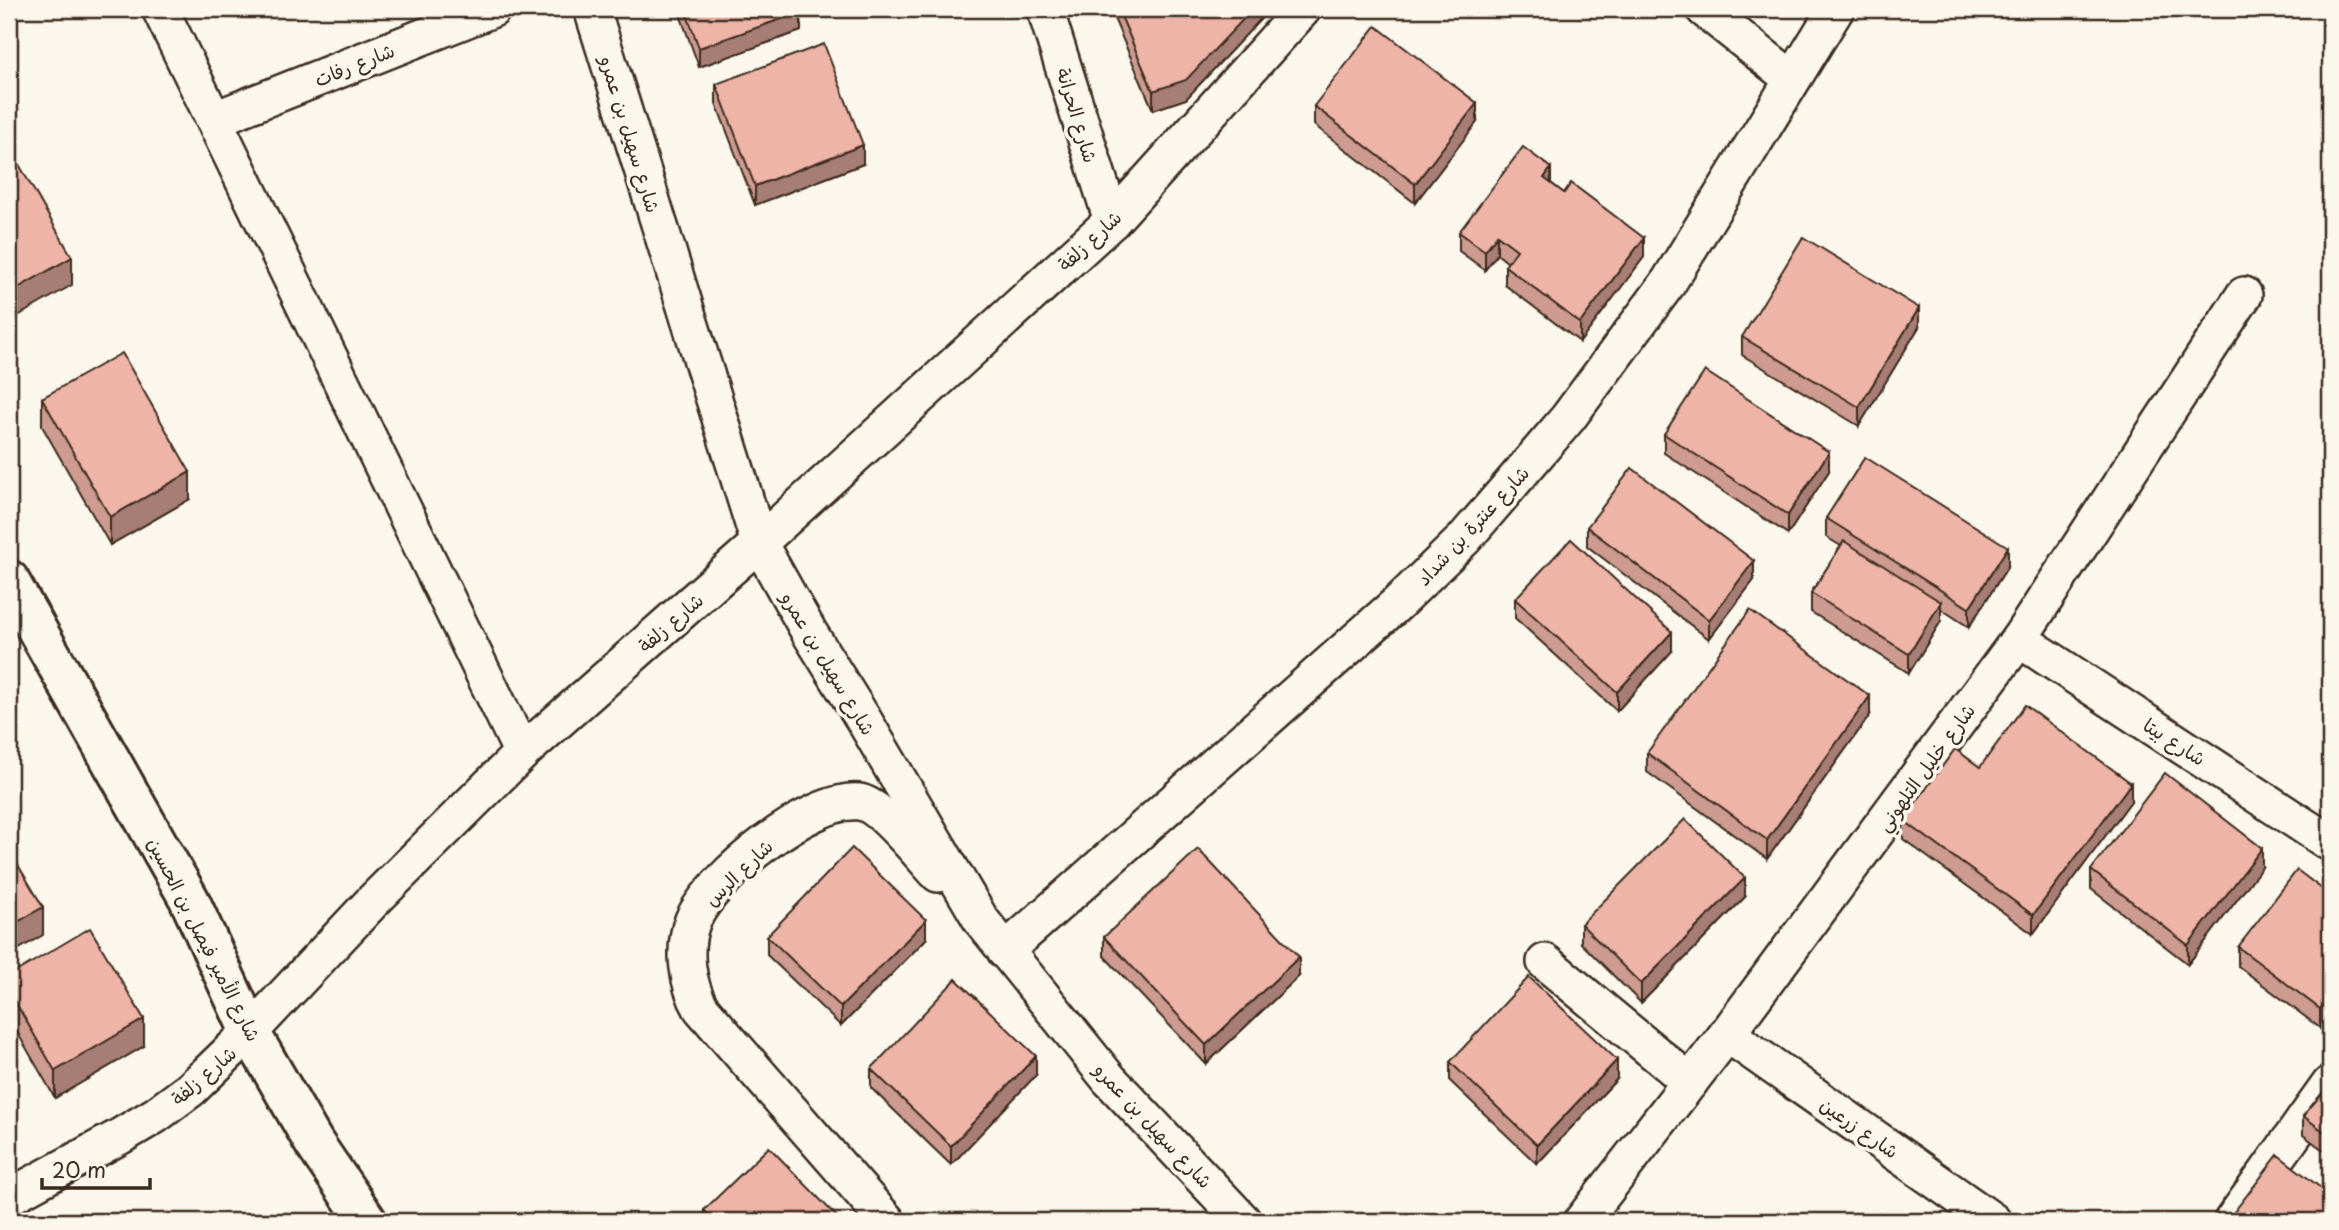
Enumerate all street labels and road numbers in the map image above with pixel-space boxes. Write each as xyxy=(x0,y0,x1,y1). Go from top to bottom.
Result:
street label: شارع رفات xyxy=(310,35,399,94)
street label: شارع سهيل بن عمرو xyxy=(592,50,668,216)
street label: شارع الحرانة xyxy=(1049,64,1106,166)
street label: شارع زلفة xyxy=(1051,203,1128,278)
street label: شارع عنترة بن شداد xyxy=(1409,459,1536,592)
street label: شارع سهيل بن عمرو xyxy=(773,584,883,740)
street label: شارع زلفة xyxy=(631,586,709,659)
street label: شارع خليل التلهوني xyxy=(1869,697,1984,839)
street label: شارع بيتا xyxy=(2138,710,2212,772)
street label: شارع الأمير فيصل بن الحسين xyxy=(140,832,269,1046)
street label: شارع الرس xyxy=(697,832,779,913)
street label: شارع زلفة xyxy=(164,1039,242,1112)
street label: شارع سهيل بن عمرو xyxy=(1086,1055,1220,1195)
street label: شارع زرعين xyxy=(1814,1090,1905,1165)

